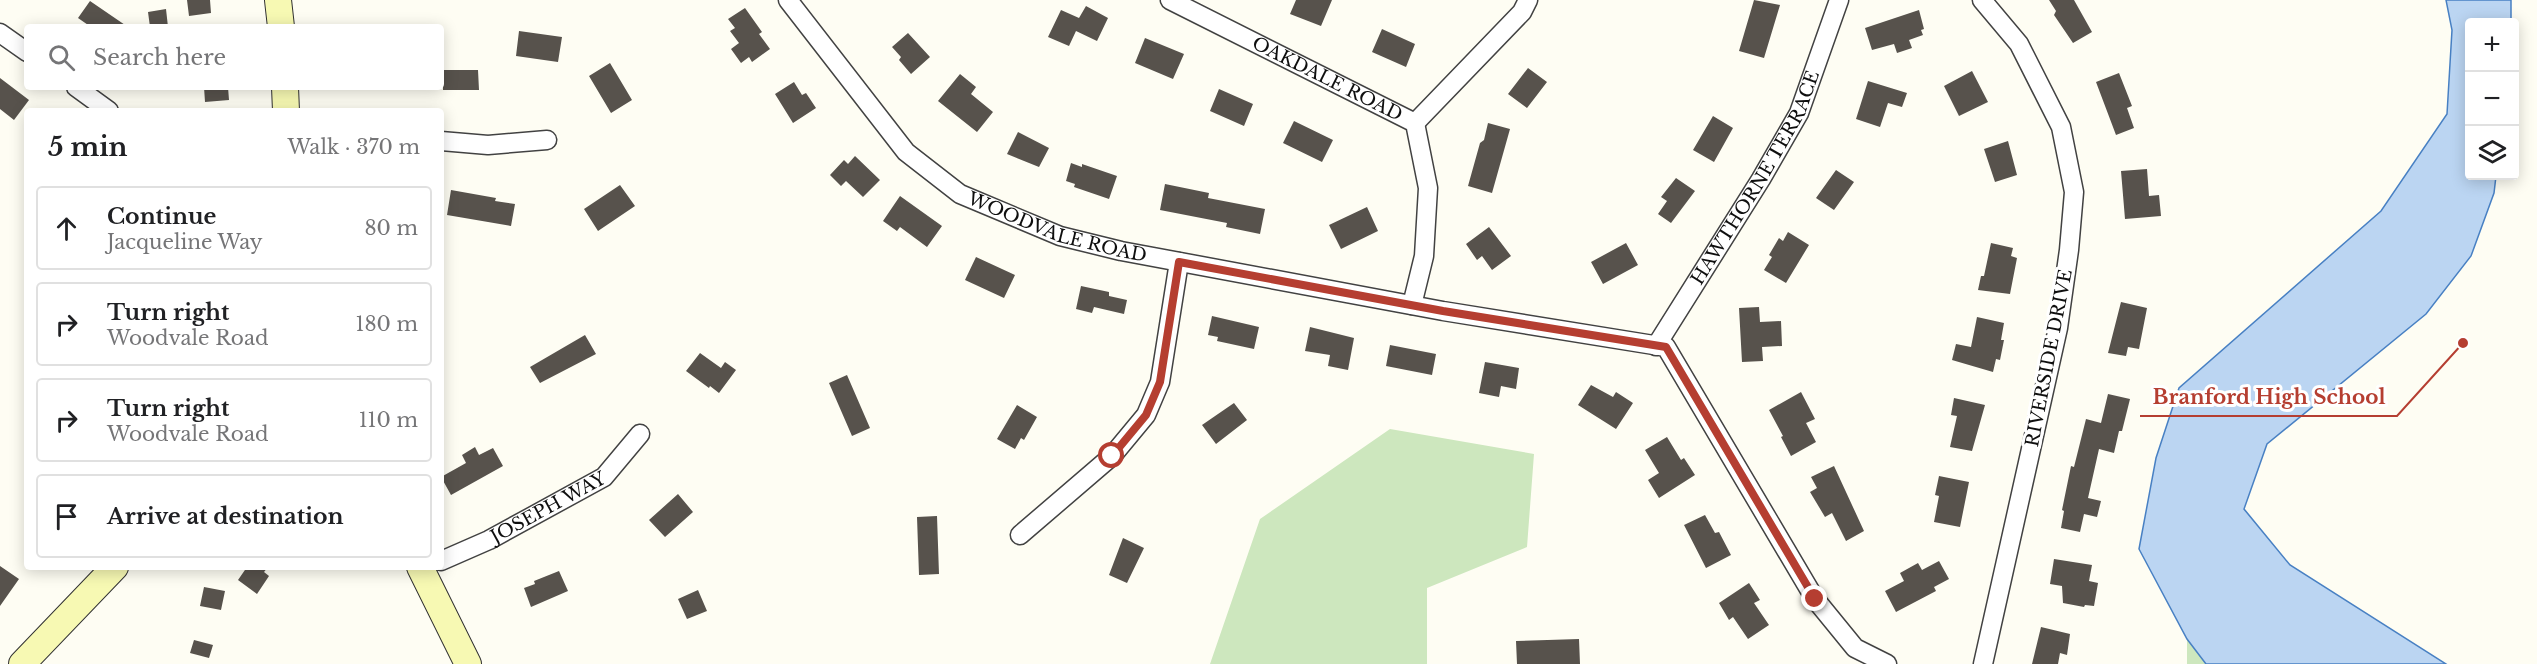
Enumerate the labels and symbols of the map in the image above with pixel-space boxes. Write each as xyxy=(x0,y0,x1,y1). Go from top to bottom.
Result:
street label: OAKDALE ROAD xyxy=(1248,32,1406,126)
street label: HAWTHORNE TERRACE xyxy=(1686,68,1824,289)
street label: WOODVALE ROAD xyxy=(963,187,1148,267)
street label: RIVERSIDE DRIVE xyxy=(2021,267,2077,449)
callout: Branford High School xyxy=(2140,378,2397,416)
text: Branford High School xyxy=(2153,385,2385,409)
route start xyxy=(1098,442,1124,468)
street label: JOSEPH WAY xyxy=(485,467,610,549)
route end xyxy=(1801,585,1827,611)

